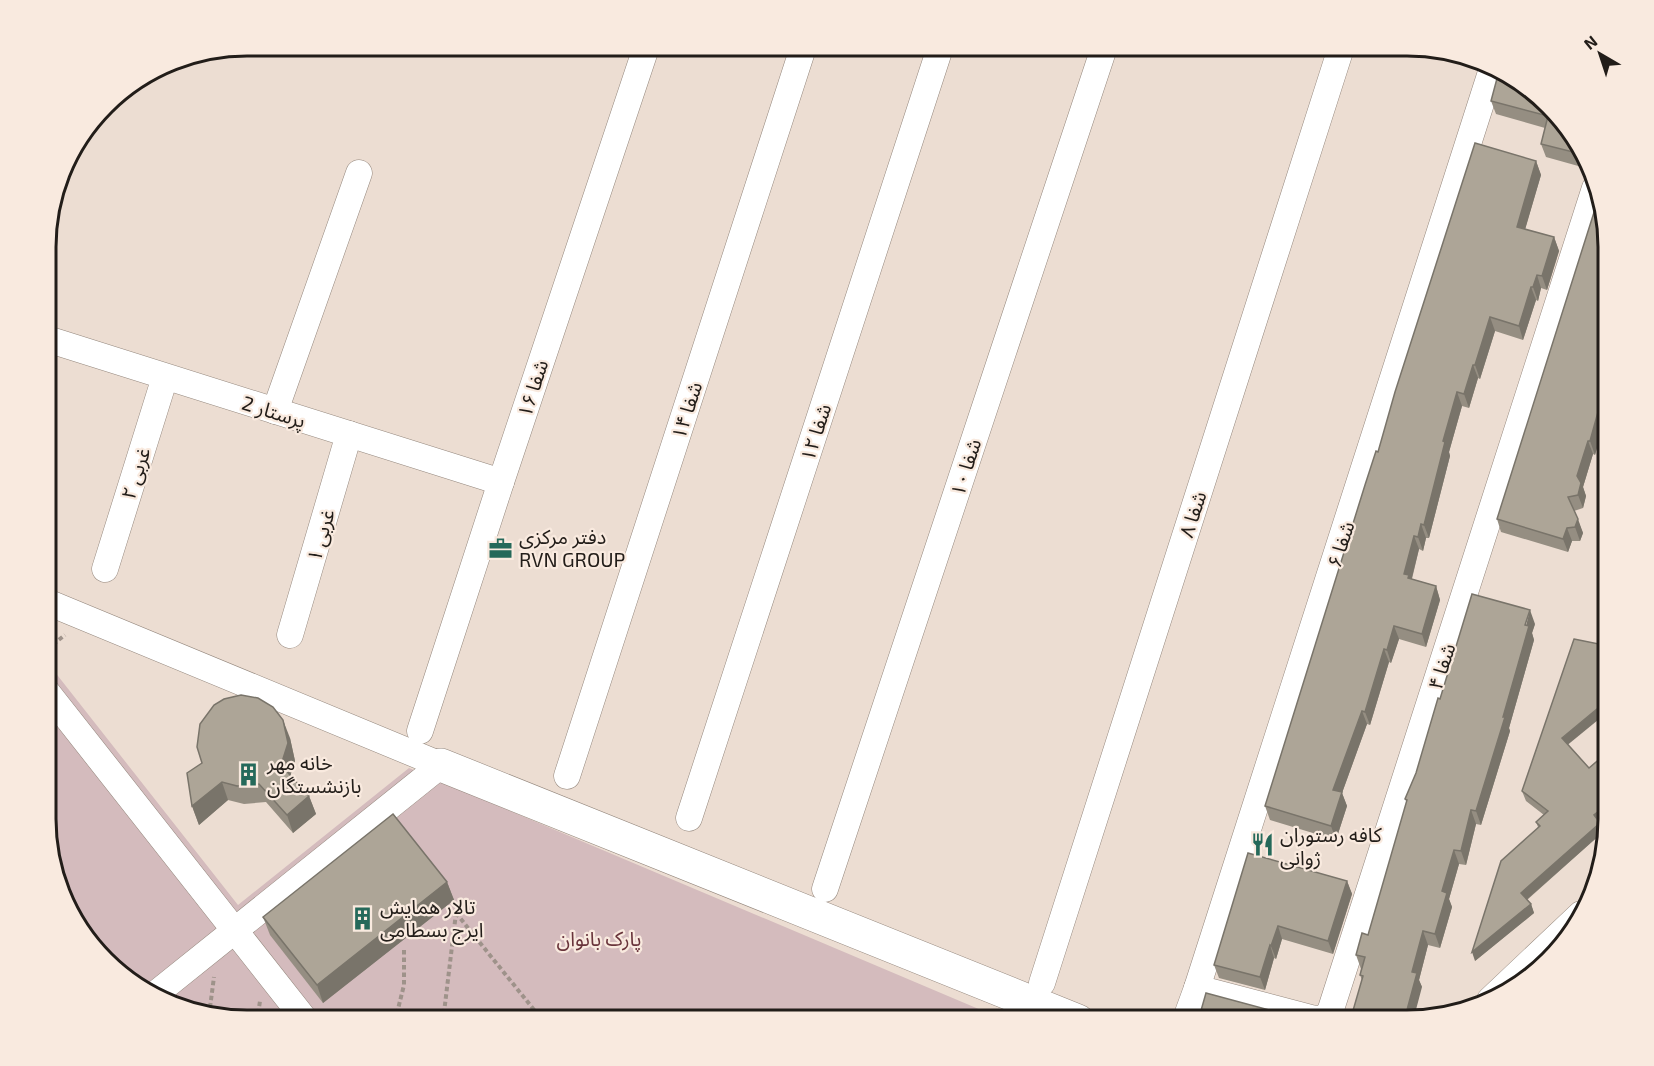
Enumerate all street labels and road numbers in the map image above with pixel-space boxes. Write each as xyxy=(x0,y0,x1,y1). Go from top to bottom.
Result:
street label: شفا ۱۶ xyxy=(512,356,552,420)
street label: شفا ۱۴ xyxy=(666,378,706,442)
street label: پرستار 2 xyxy=(239,390,309,434)
street label: شفا ۱۲ xyxy=(795,400,835,464)
street label: شفا ۱۰ xyxy=(945,435,985,499)
street label: ۲ غربی xyxy=(115,444,156,502)
street label: شفا ۸ xyxy=(1173,488,1211,540)
street label: ۱ غربی xyxy=(301,506,340,564)
street label: شفا ۶ xyxy=(1321,518,1359,570)
street label: شفا ۴ xyxy=(1422,640,1460,692)

